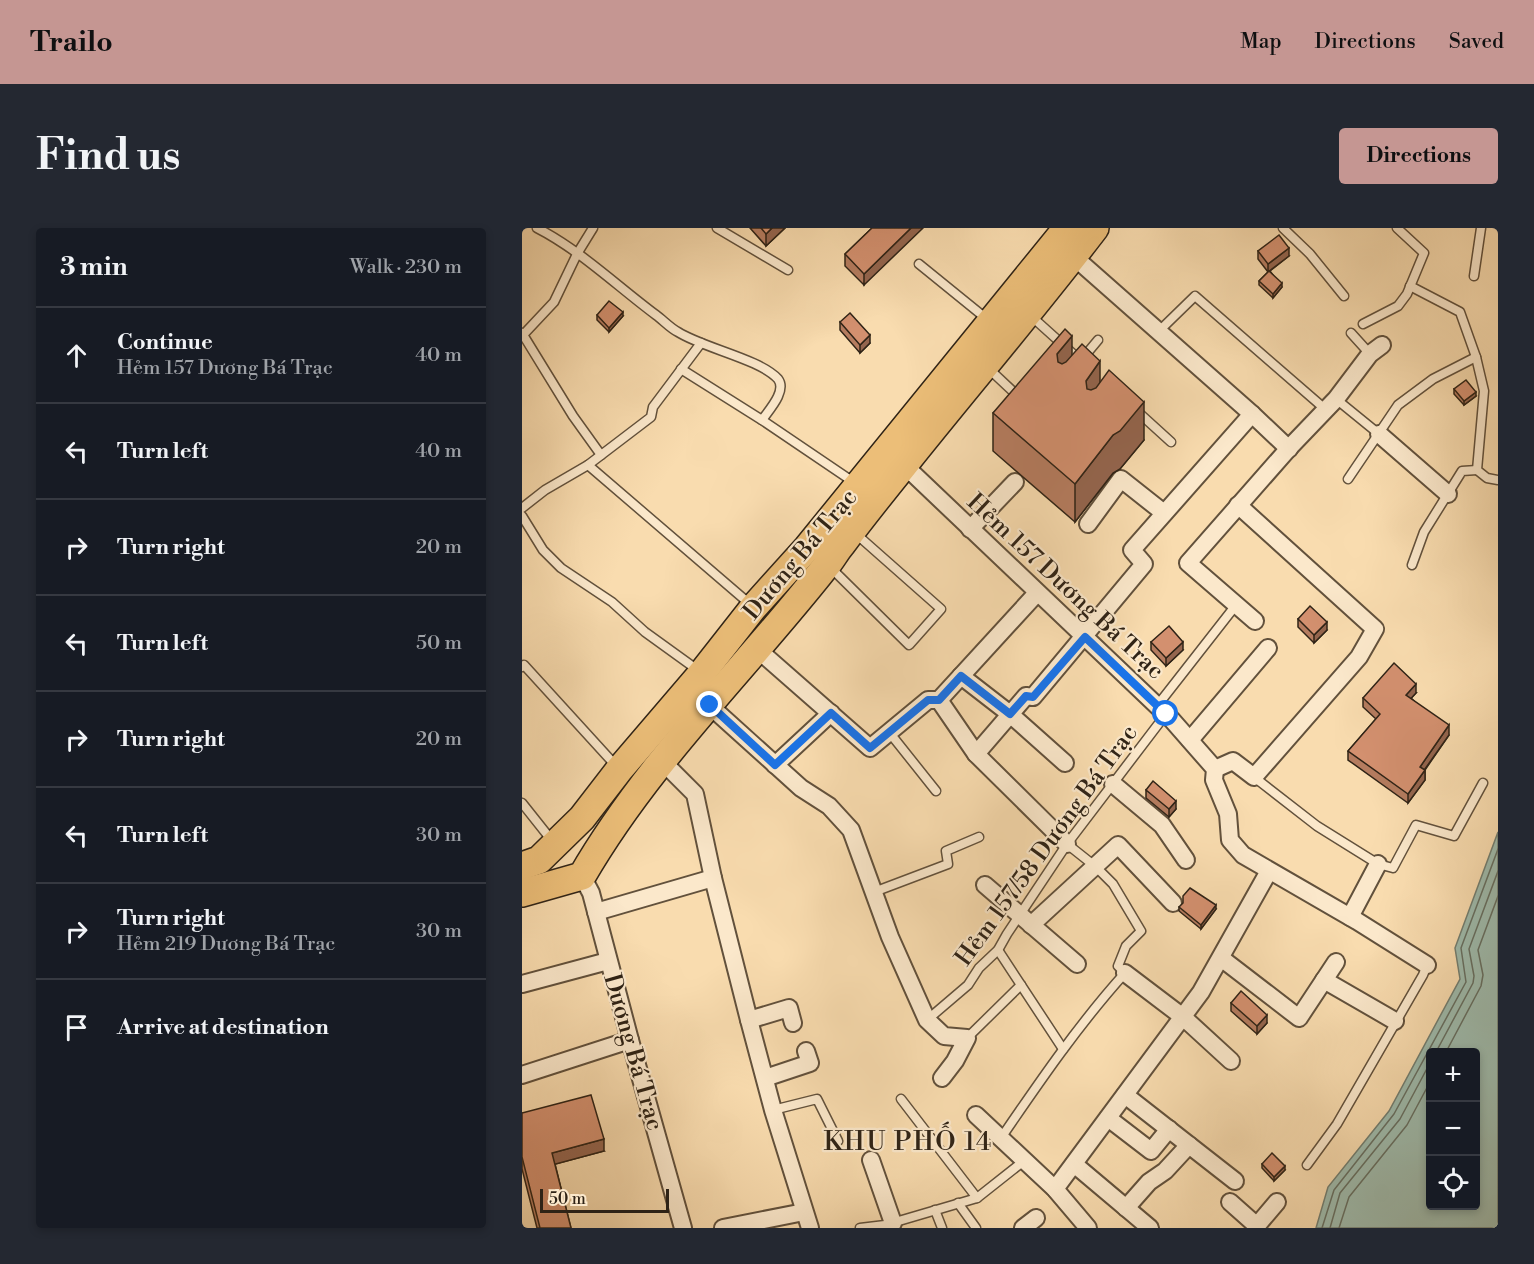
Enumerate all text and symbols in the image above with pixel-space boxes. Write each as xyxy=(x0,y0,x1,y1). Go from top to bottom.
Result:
text: Trailo xyxy=(30,25,113,60)
text: Map xyxy=(1240,29,1282,55)
text: Directions xyxy=(1315,29,1416,55)
text: Saved xyxy=(1449,29,1504,55)
button: Directions xyxy=(1339,128,1498,184)
text: Find us xyxy=(36,130,180,183)
text: 3 min xyxy=(60,251,128,283)
text: Walk · 230 m xyxy=(350,255,462,280)
text: Continue xyxy=(117,329,213,356)
icon: ahead xyxy=(60,339,93,372)
text: 40 m xyxy=(415,343,462,368)
text: Hẻm 157 Dương Bá Trạc xyxy=(117,356,333,381)
icon: left xyxy=(60,435,93,468)
text: Turn left xyxy=(117,438,208,465)
text: 40 m xyxy=(415,439,462,464)
street label: Dương Bá Trạc xyxy=(737,483,864,626)
street label: Hẻm 157 Dương Bá Trạc xyxy=(960,487,1170,686)
icon: right xyxy=(60,531,93,564)
text: Turn right xyxy=(117,534,225,561)
text: 20 m xyxy=(416,535,462,560)
icon: left xyxy=(60,627,93,660)
text: Turn left xyxy=(117,630,208,657)
text: 50 m xyxy=(416,631,462,656)
route end xyxy=(696,691,722,717)
route start xyxy=(1152,700,1178,726)
street label: Hẻm 157/58 Dương Bá Trạc xyxy=(949,719,1145,972)
icon: right xyxy=(60,723,93,756)
text: Turn right xyxy=(117,726,225,753)
text: 20 m xyxy=(416,727,462,752)
icon: left xyxy=(60,819,93,852)
text: Turn left xyxy=(117,822,208,849)
text: 30 m xyxy=(416,823,462,848)
text: Turn right xyxy=(117,905,225,932)
icon: right xyxy=(60,915,93,948)
text: 30 m xyxy=(416,919,462,944)
text: Hẻm 219 Dương Bá Trạc xyxy=(117,932,335,957)
street label: Dương Bá Trạc xyxy=(596,970,670,1134)
icon: arrive xyxy=(60,1011,93,1044)
text: Arrive at destination xyxy=(117,1014,329,1041)
map controls xyxy=(1426,1048,1480,1210)
button: + xyxy=(1426,1048,1480,1102)
button: − xyxy=(1426,1102,1480,1156)
district label: KHU PHỐ 14 xyxy=(823,1121,993,1158)
button: locate xyxy=(1426,1156,1480,1210)
scale bar xyxy=(540,1186,669,1214)
text: 50 m xyxy=(549,1189,586,1209)

